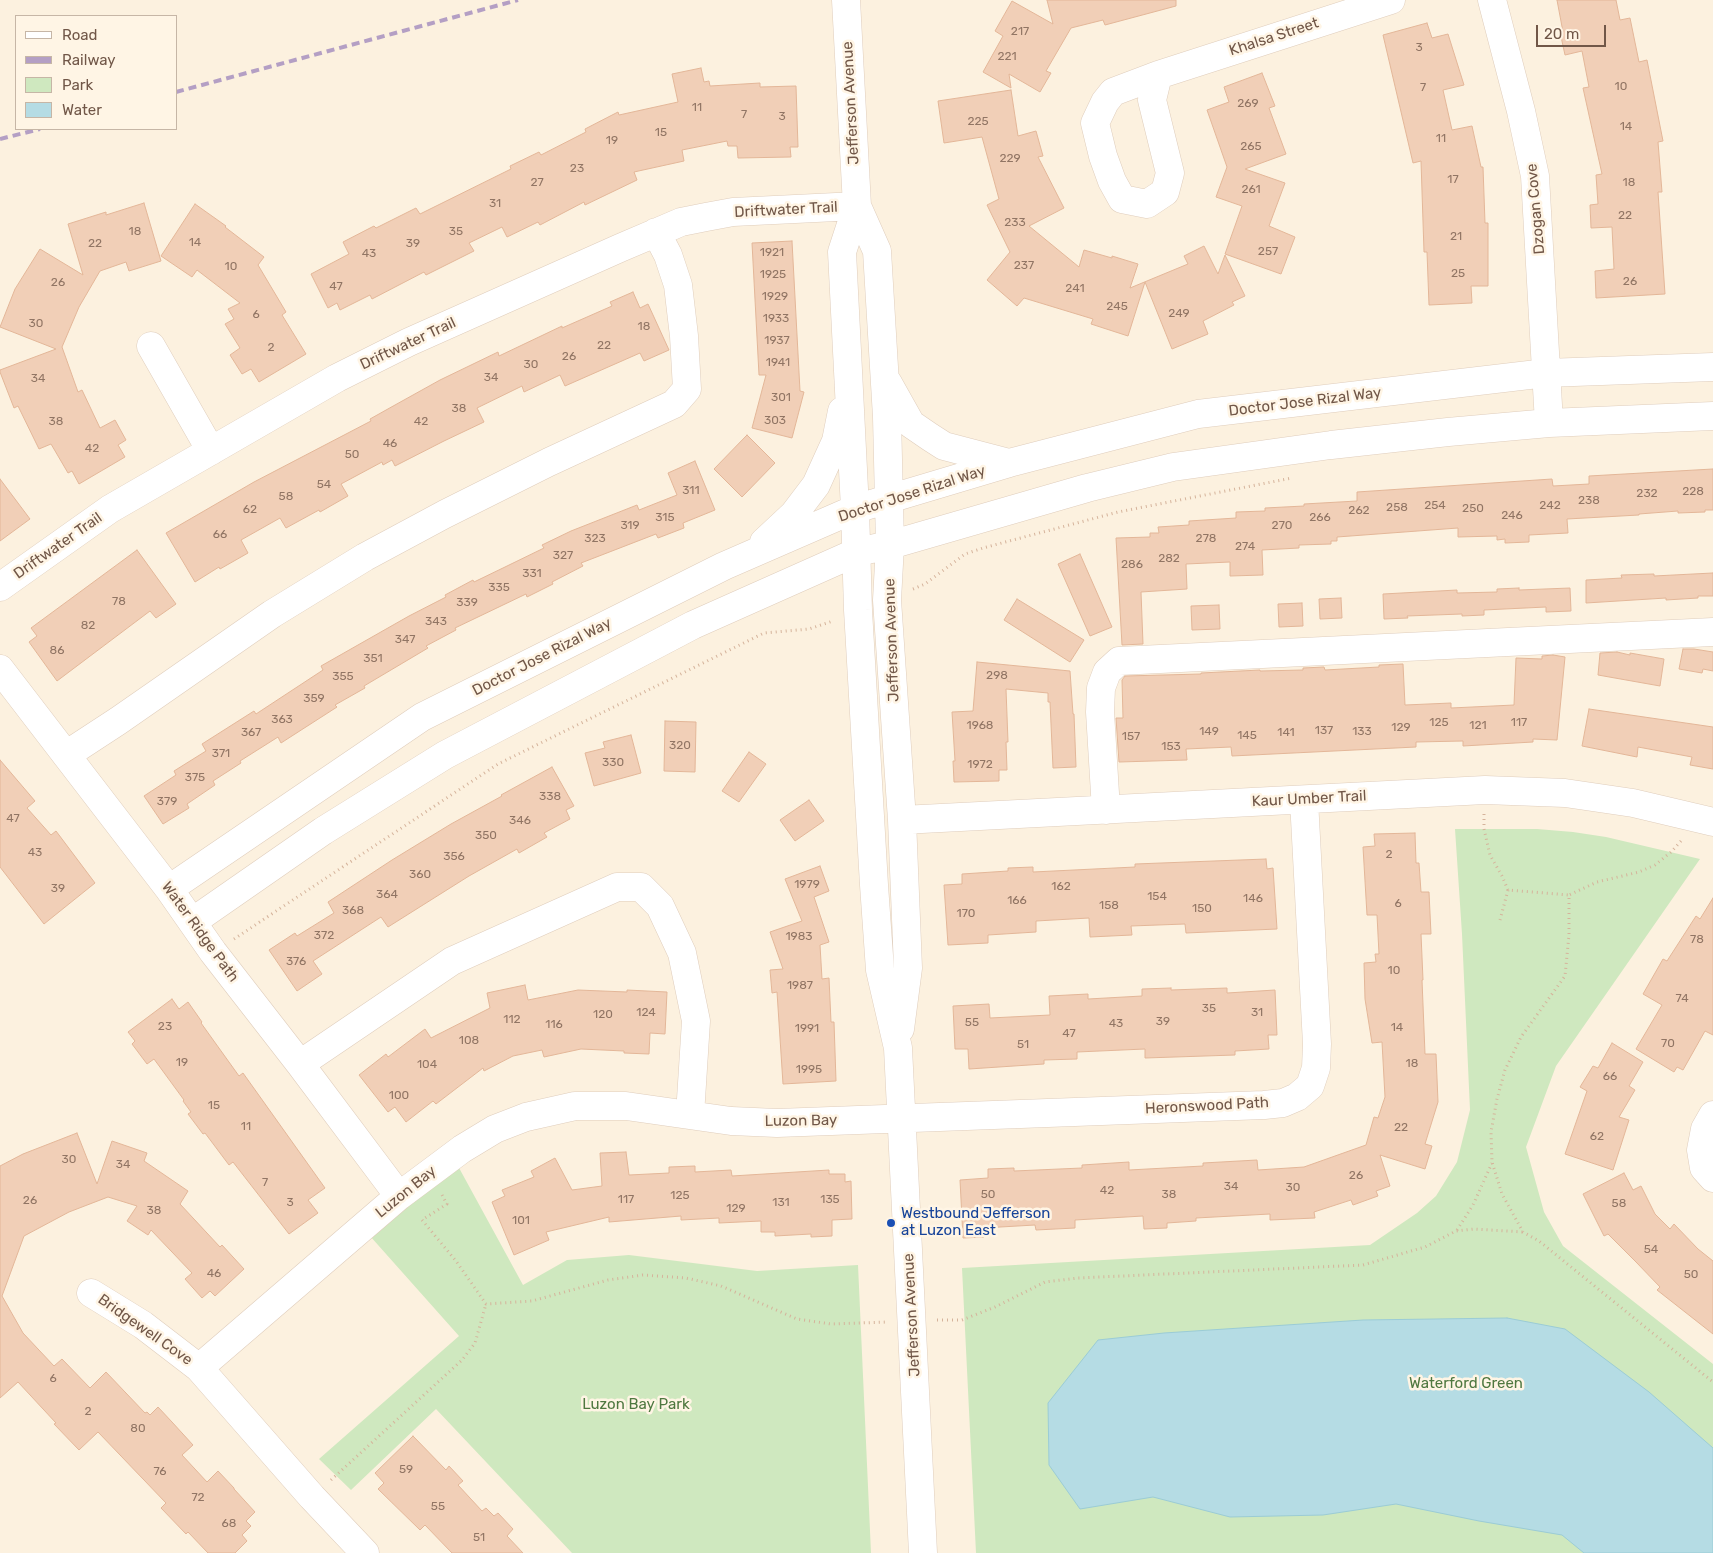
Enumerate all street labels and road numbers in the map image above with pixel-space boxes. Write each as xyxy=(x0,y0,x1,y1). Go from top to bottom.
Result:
street label: Khalsa Street xyxy=(1227,14,1321,60)
street label: Jefferson Avenue xyxy=(839,41,863,165)
street label: Dzogan Cove xyxy=(1523,163,1549,255)
street label: Driftwater Trail xyxy=(734,198,838,222)
street label: Driftwater Trail xyxy=(357,314,459,374)
street label: Doctor Jose Rizal Way xyxy=(1228,384,1382,420)
street label: Doctor Jose Rizal Way xyxy=(836,462,988,526)
street label: Driftwater Trail xyxy=(10,509,106,583)
street label: Jefferson Avenue xyxy=(881,578,903,702)
street label: Doctor Jose Rizal Way xyxy=(469,614,615,700)
street label: Kaur Umber Trail xyxy=(1251,787,1367,811)
street label: Water Ridge Path xyxy=(158,878,242,986)
street label: Heronswood Path xyxy=(1145,1094,1269,1118)
street label: Luzon Bay xyxy=(765,1111,837,1131)
street label: Luzon Bay xyxy=(372,1162,440,1222)
street label: Jefferson Avenue xyxy=(900,1253,924,1377)
street label: Bridgewell Cove xyxy=(94,1291,196,1369)

